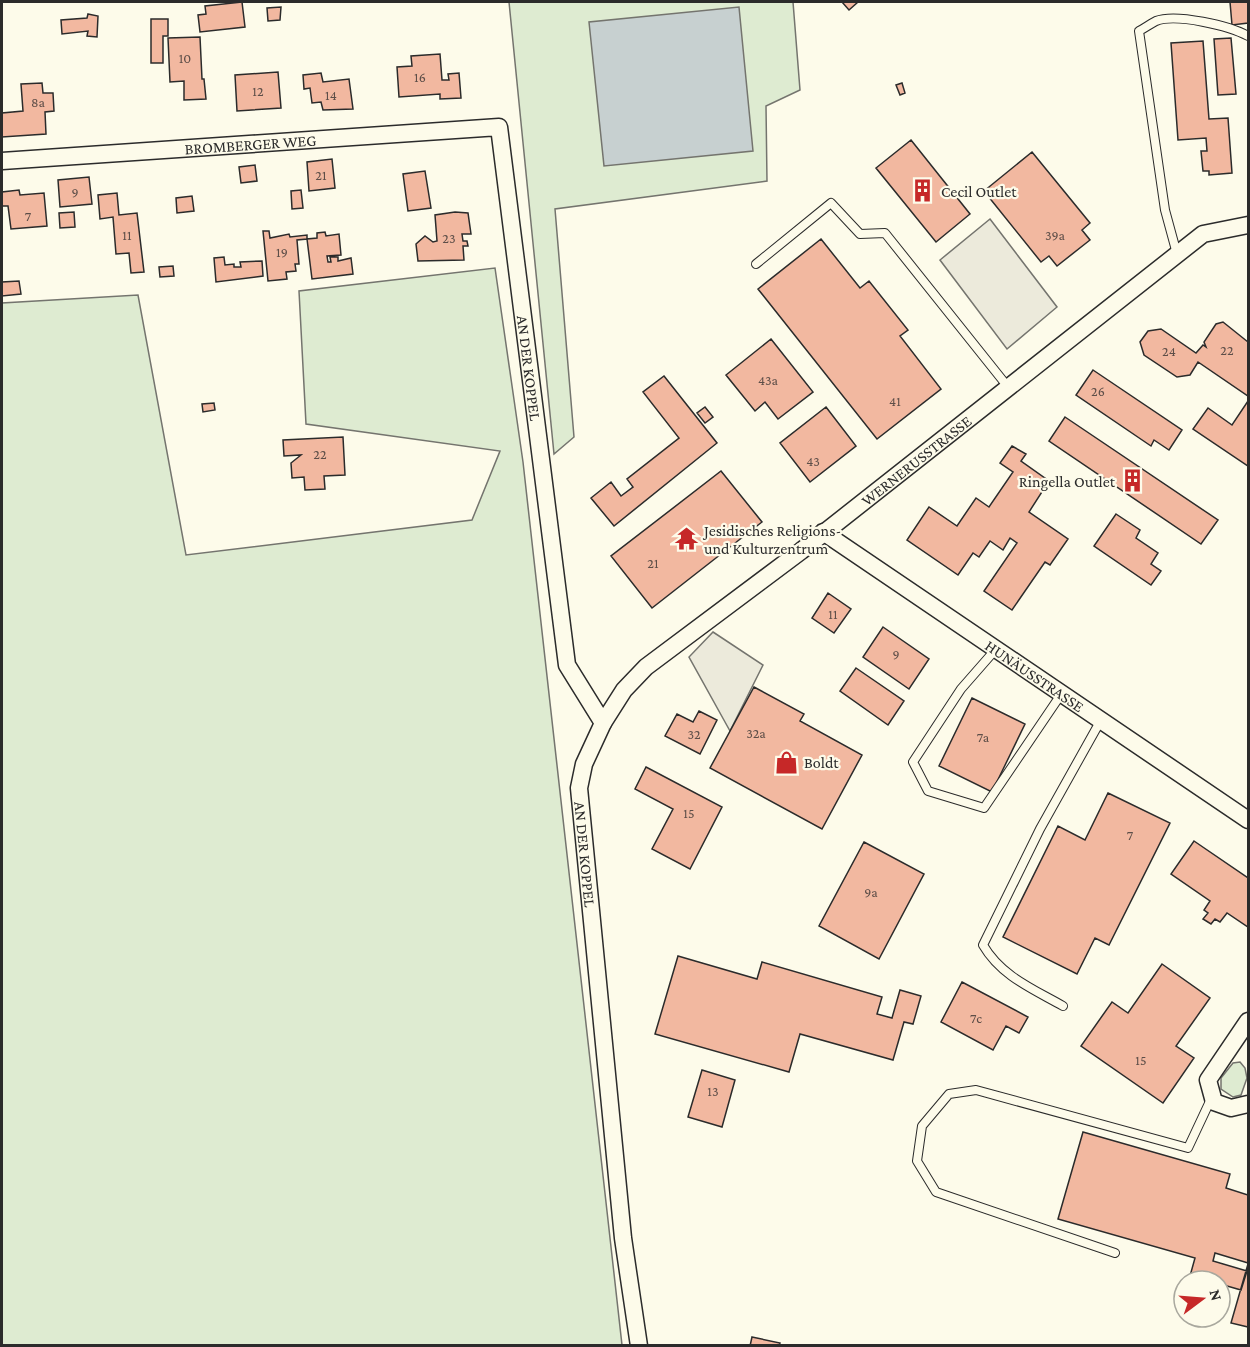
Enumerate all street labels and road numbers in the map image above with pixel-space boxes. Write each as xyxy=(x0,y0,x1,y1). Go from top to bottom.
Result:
street label: BROMBERGER WEG xyxy=(184,132,317,157)
street label: AN DER KOPPEL xyxy=(514,314,544,422)
street label: WERNERUSSTRASSE xyxy=(858,412,975,509)
street label: HUNÄUSSTRASSE xyxy=(982,637,1087,716)
street label: AN DER KOPPEL xyxy=(571,801,599,908)

